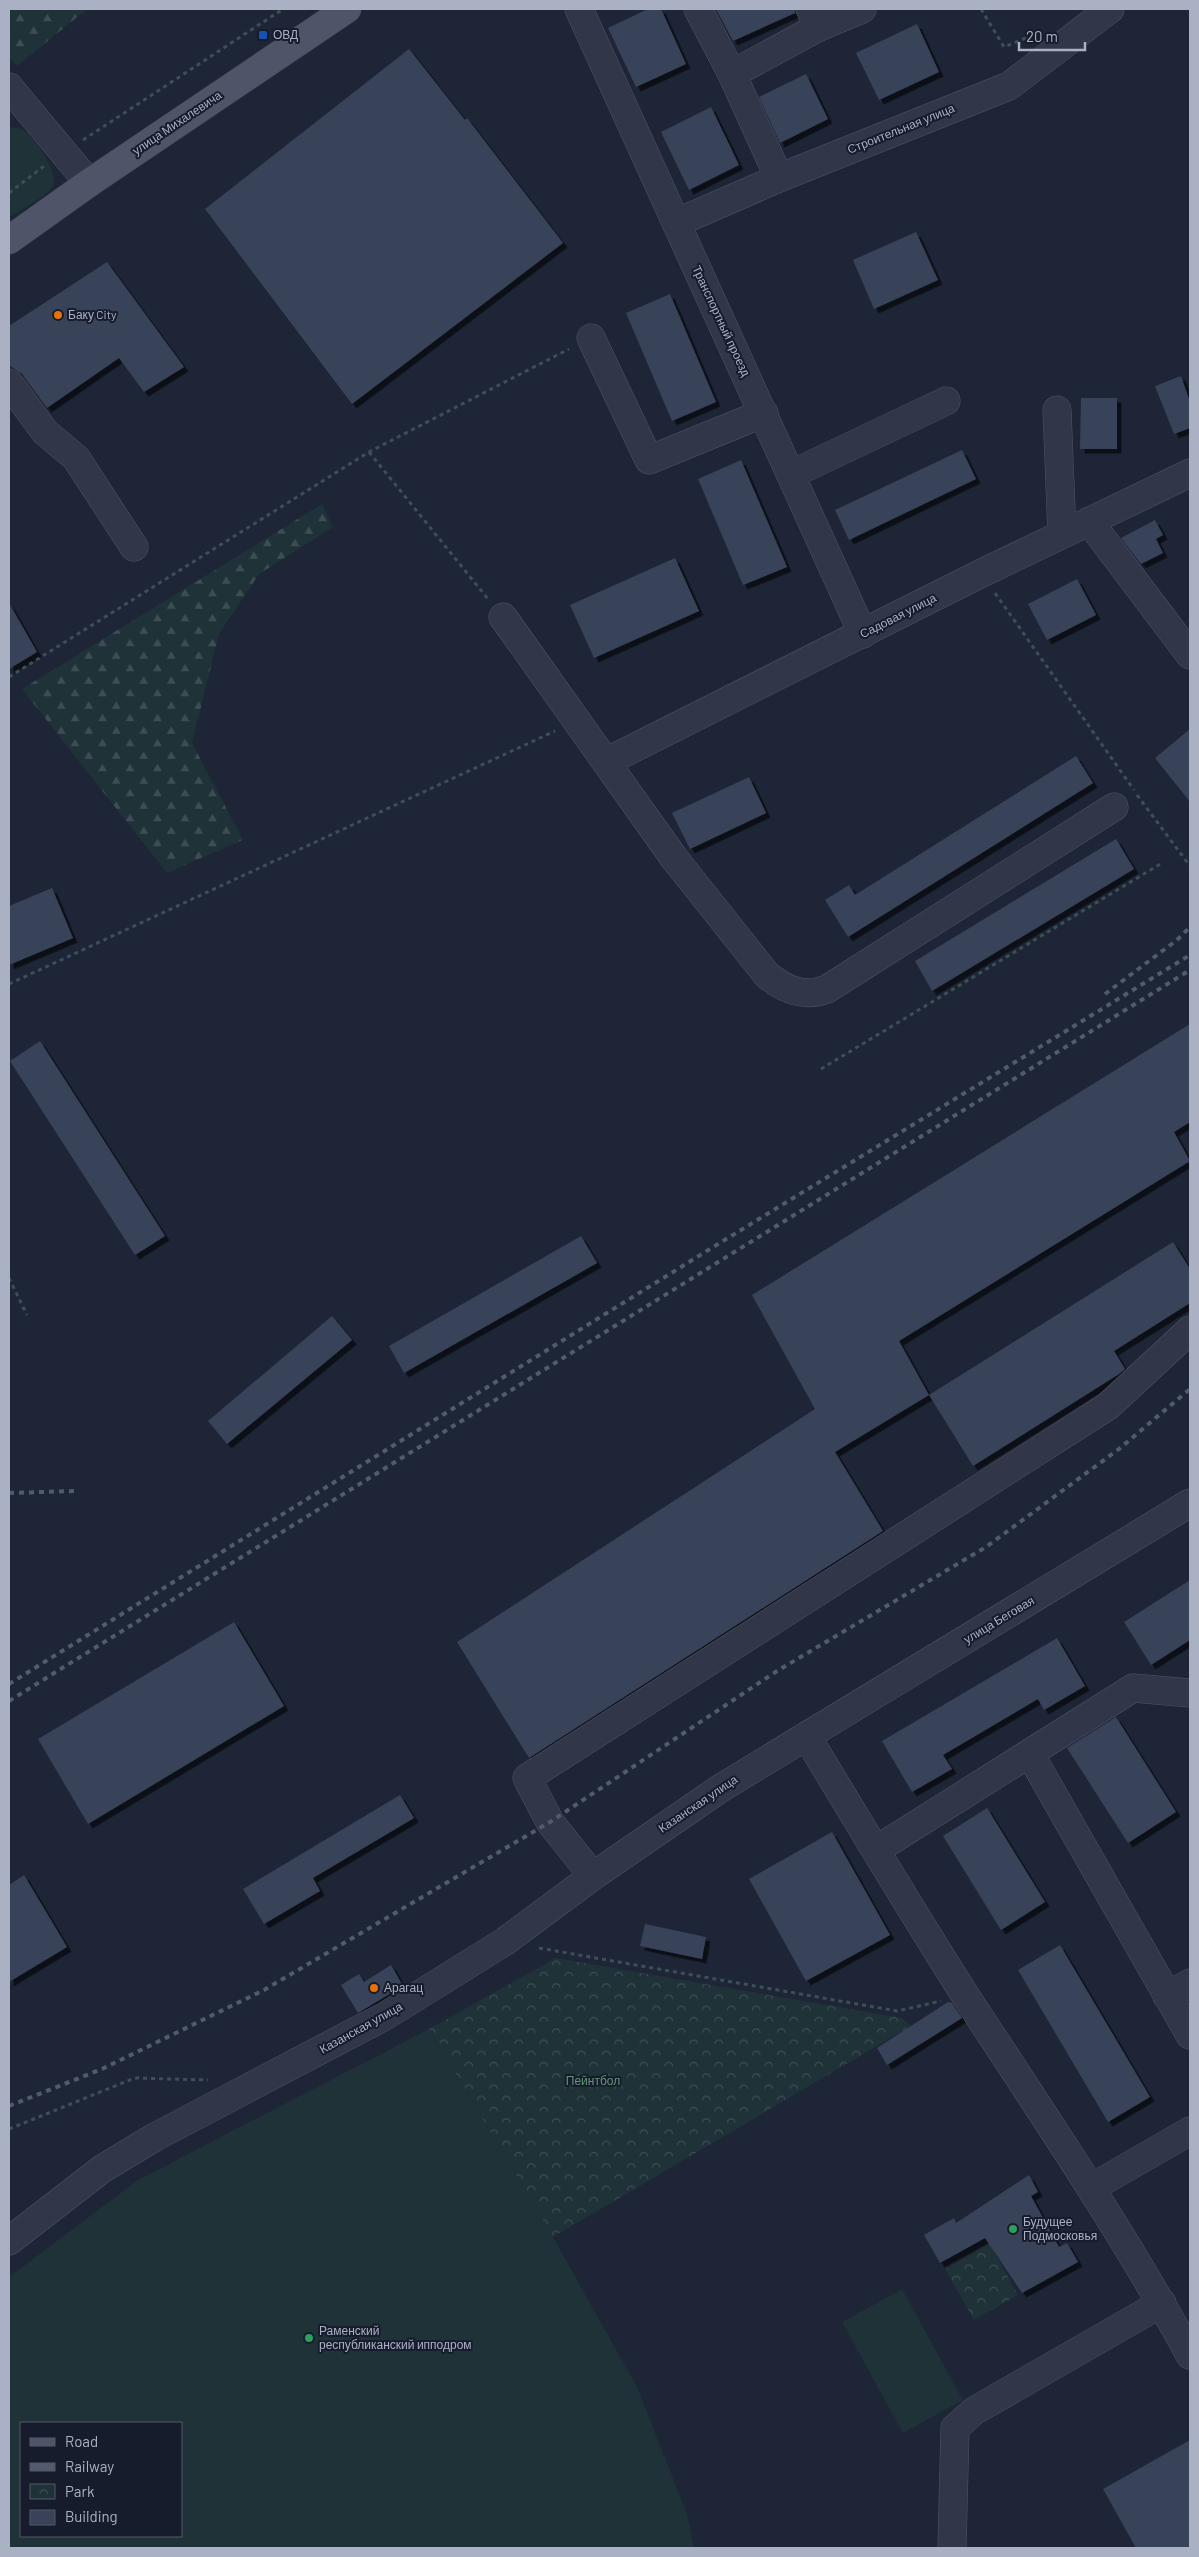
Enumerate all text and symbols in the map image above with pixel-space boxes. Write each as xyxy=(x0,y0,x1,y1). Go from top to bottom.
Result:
scale bar xyxy=(1019,20,1085,52)
place label: ОВД xyxy=(273,27,298,42)
text: 20 m xyxy=(1026,27,1058,45)
marker: ОВД xyxy=(257,29,269,41)
street label: улица Михалевича xyxy=(129,87,224,158)
street label: Строительная улица xyxy=(845,100,957,157)
street label: Транспортный проезд xyxy=(689,263,754,379)
place label: Баку City xyxy=(68,307,117,322)
marker: Баку City xyxy=(52,309,64,321)
street label: Садовая улица xyxy=(857,590,939,641)
street label: улица Беговая xyxy=(961,1593,1037,1647)
street label: Казанская улица xyxy=(655,1771,740,1836)
place label: Арагац xyxy=(384,1980,423,1995)
marker: Арагац xyxy=(368,1982,380,1994)
street label: Казанская улица xyxy=(317,1998,405,2057)
park label: Пейнтбол xyxy=(566,2073,620,2087)
place label: Будущее Подмосковья xyxy=(1023,2214,1097,2243)
marker: Будущее Подмосковья xyxy=(1007,2223,1019,2235)
place label: Раменский республиканский ипподром xyxy=(319,2323,472,2352)
marker: Раменский республиканский ипподром xyxy=(303,2332,315,2344)
legend xyxy=(20,2422,182,2537)
text: Road xyxy=(65,2432,98,2450)
text: Railway xyxy=(65,2457,114,2475)
text: Park xyxy=(65,2482,95,2500)
text: Building xyxy=(65,2507,118,2525)

